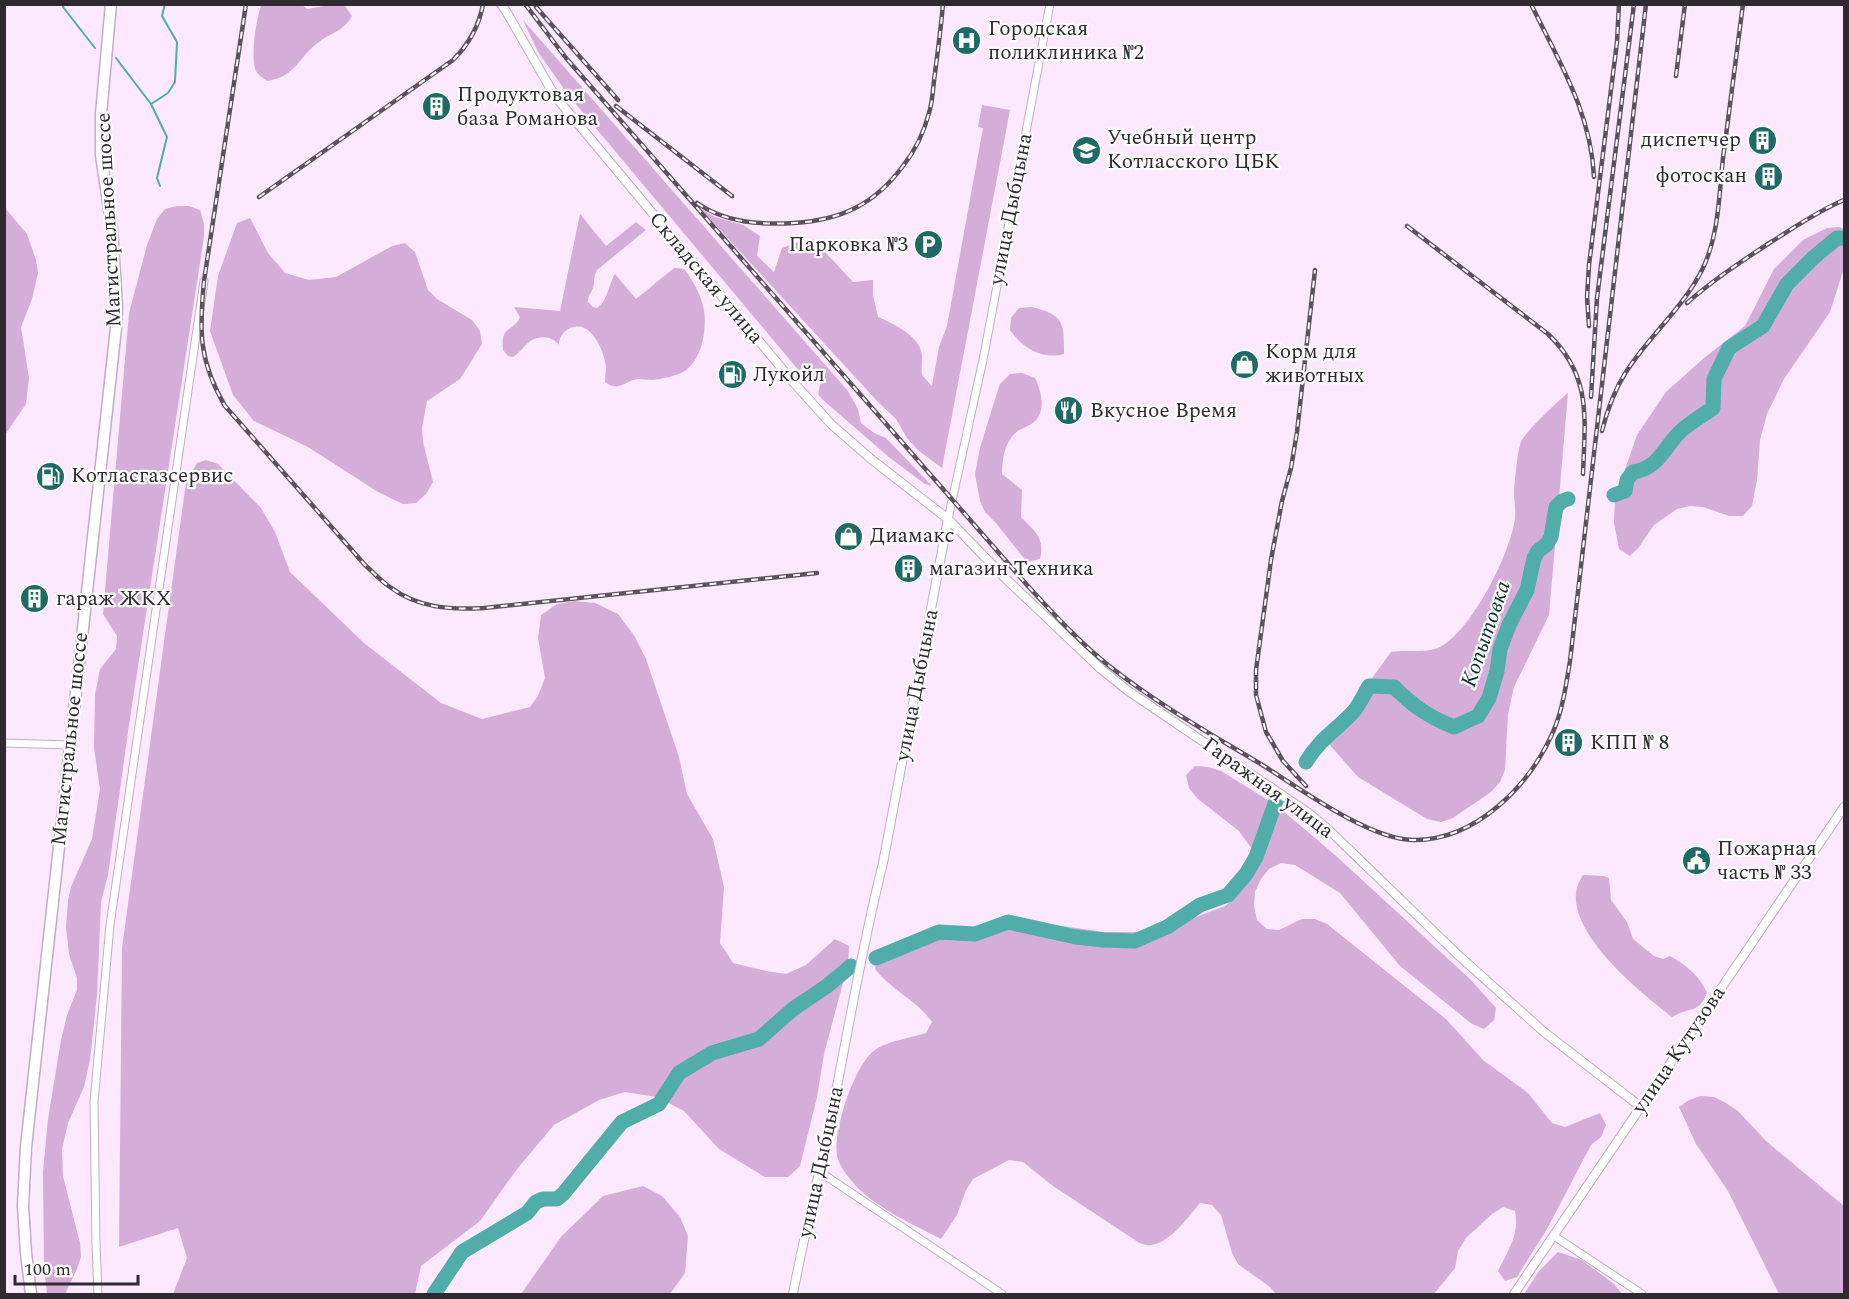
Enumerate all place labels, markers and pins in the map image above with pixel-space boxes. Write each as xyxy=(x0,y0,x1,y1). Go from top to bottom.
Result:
place label: Городская поликлиника №2 xyxy=(988,13,1144,69)
hospital icon: Городская поликлиника №2 xyxy=(951,25,983,57)
place label: Продуктовая база Романова xyxy=(457,79,599,135)
building icon: Продуктовая база Романова xyxy=(420,91,452,123)
place label: Учебный центр Котласского ЦБК xyxy=(1107,122,1279,178)
place label: диспетчер xyxy=(1641,124,1741,156)
building icon: диспетчер xyxy=(1746,124,1778,156)
school or university icon: Учебный центр Котласского ЦБК xyxy=(1070,134,1102,166)
place label: фотоскан xyxy=(1655,160,1747,192)
building icon: фотоскан xyxy=(1752,160,1784,192)
place label: Парковка №3 xyxy=(788,229,908,261)
parking icon: Парковка №3 xyxy=(913,229,945,261)
place label: Корм для животных xyxy=(1265,336,1364,392)
shop icon: Корм для животных xyxy=(1228,348,1260,380)
fuel station icon: Лукойл xyxy=(716,359,748,391)
place label: Лукойл xyxy=(753,359,825,391)
restaurant icon: Вкусное Время xyxy=(1053,395,1085,427)
place label: Вкусное Время xyxy=(1090,395,1237,427)
fuel station icon: Котласгазсервис xyxy=(34,460,66,492)
place label: Котласгазсервис xyxy=(71,460,233,492)
shop icon: Диамакс xyxy=(833,520,865,552)
place label: Диамакс xyxy=(870,520,955,552)
building icon: магазин Техника xyxy=(892,553,924,585)
place label: магазин Техника xyxy=(929,553,1094,585)
building icon: гараж ЖКХ xyxy=(19,583,51,615)
place label: гараж ЖКХ xyxy=(56,583,171,615)
building icon: КПП № 8 xyxy=(1553,727,1585,759)
place label: КПП № 8 xyxy=(1590,727,1669,759)
place label: Пожарная часть № 33 xyxy=(1717,833,1817,889)
public building icon: Пожарная часть № 33 xyxy=(1680,845,1712,877)

